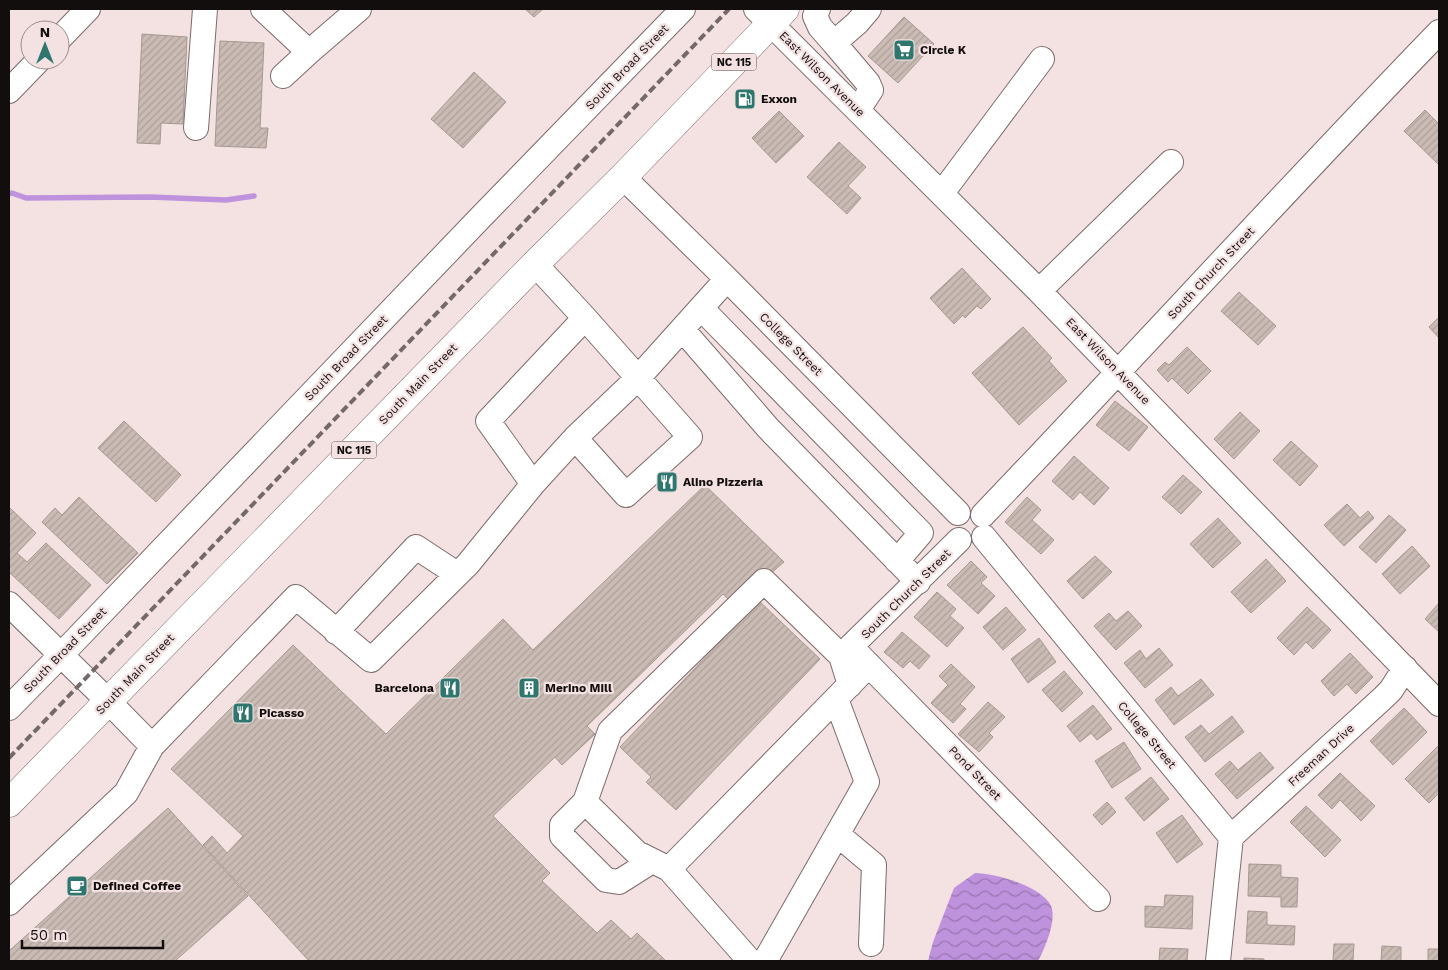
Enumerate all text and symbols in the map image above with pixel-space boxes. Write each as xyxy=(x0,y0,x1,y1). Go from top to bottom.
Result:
north arrow xyxy=(20,20,70,70)
street label: South Broad Street xyxy=(583,21,671,113)
text: N xyxy=(40,24,50,40)
street label: East Wilson Avenue xyxy=(776,28,868,120)
supermarket icon: Circle K xyxy=(892,38,916,62)
place label: Circle K xyxy=(920,43,967,57)
road number: NC 115 xyxy=(712,54,756,70)
fuel station icon: Exxon xyxy=(733,87,757,111)
place label: Exxon xyxy=(761,92,797,106)
street label: South Church Street xyxy=(1165,224,1257,322)
street label: College Street xyxy=(757,310,825,378)
street label: South Broad Street xyxy=(302,312,390,404)
street label: East Wilson Avenue xyxy=(1063,315,1153,407)
street label: South Main Street xyxy=(376,341,460,427)
road number: NC 115 xyxy=(332,442,376,458)
restaurant icon: Alino Pizzeria xyxy=(655,470,679,494)
place label: Alino Pizzeria xyxy=(683,475,763,489)
street label: South Church Street xyxy=(858,546,954,642)
street label: South Broad Street xyxy=(21,604,109,696)
street label: South Main Street xyxy=(93,631,177,717)
restaurant icon: Barcelona xyxy=(438,676,462,700)
building icon: Merino Mill xyxy=(517,676,541,700)
place label: Barcelona xyxy=(375,681,434,695)
place label: Merino Mill xyxy=(545,681,612,695)
street label: College Street xyxy=(1115,699,1179,771)
restaurant icon: Picasso xyxy=(231,701,255,725)
place label: Picasso xyxy=(259,706,304,720)
street label: Freeman Drive xyxy=(1285,721,1357,789)
street label: Pond Street xyxy=(946,743,1004,803)
cafe icon: Defined Coffee xyxy=(65,874,89,898)
place label: Defined Coffee xyxy=(93,879,181,893)
scale bar xyxy=(22,918,164,950)
text: 50 m xyxy=(30,926,67,944)

